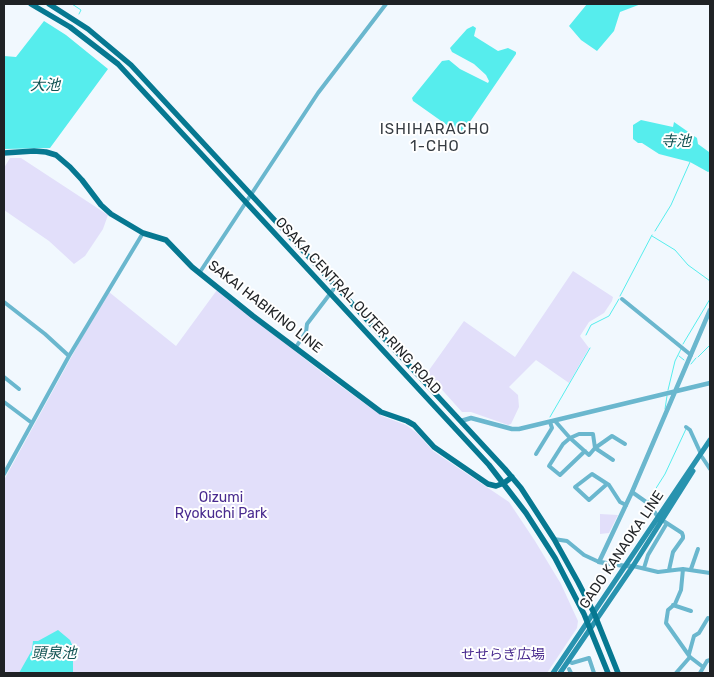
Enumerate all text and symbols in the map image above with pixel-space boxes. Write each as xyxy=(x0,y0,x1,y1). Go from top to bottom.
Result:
water label: 大池 xyxy=(30,77,60,95)
district label: ISHIHARACHO 1-CHO xyxy=(378,121,492,156)
water label: 寺池 xyxy=(661,133,691,151)
street label: OSAKA CENTRAL OUTER RING ROAD xyxy=(271,214,445,398)
street label: SAKAI HABIKINO LINE xyxy=(205,257,325,357)
street label: GADO KANAOKA LINE xyxy=(576,488,668,612)
park label: Oizumi Ryokuchi Park xyxy=(175,490,267,522)
water label: 頭泉池 xyxy=(32,645,76,663)
park label: せせらぎ広場 xyxy=(461,647,545,663)

